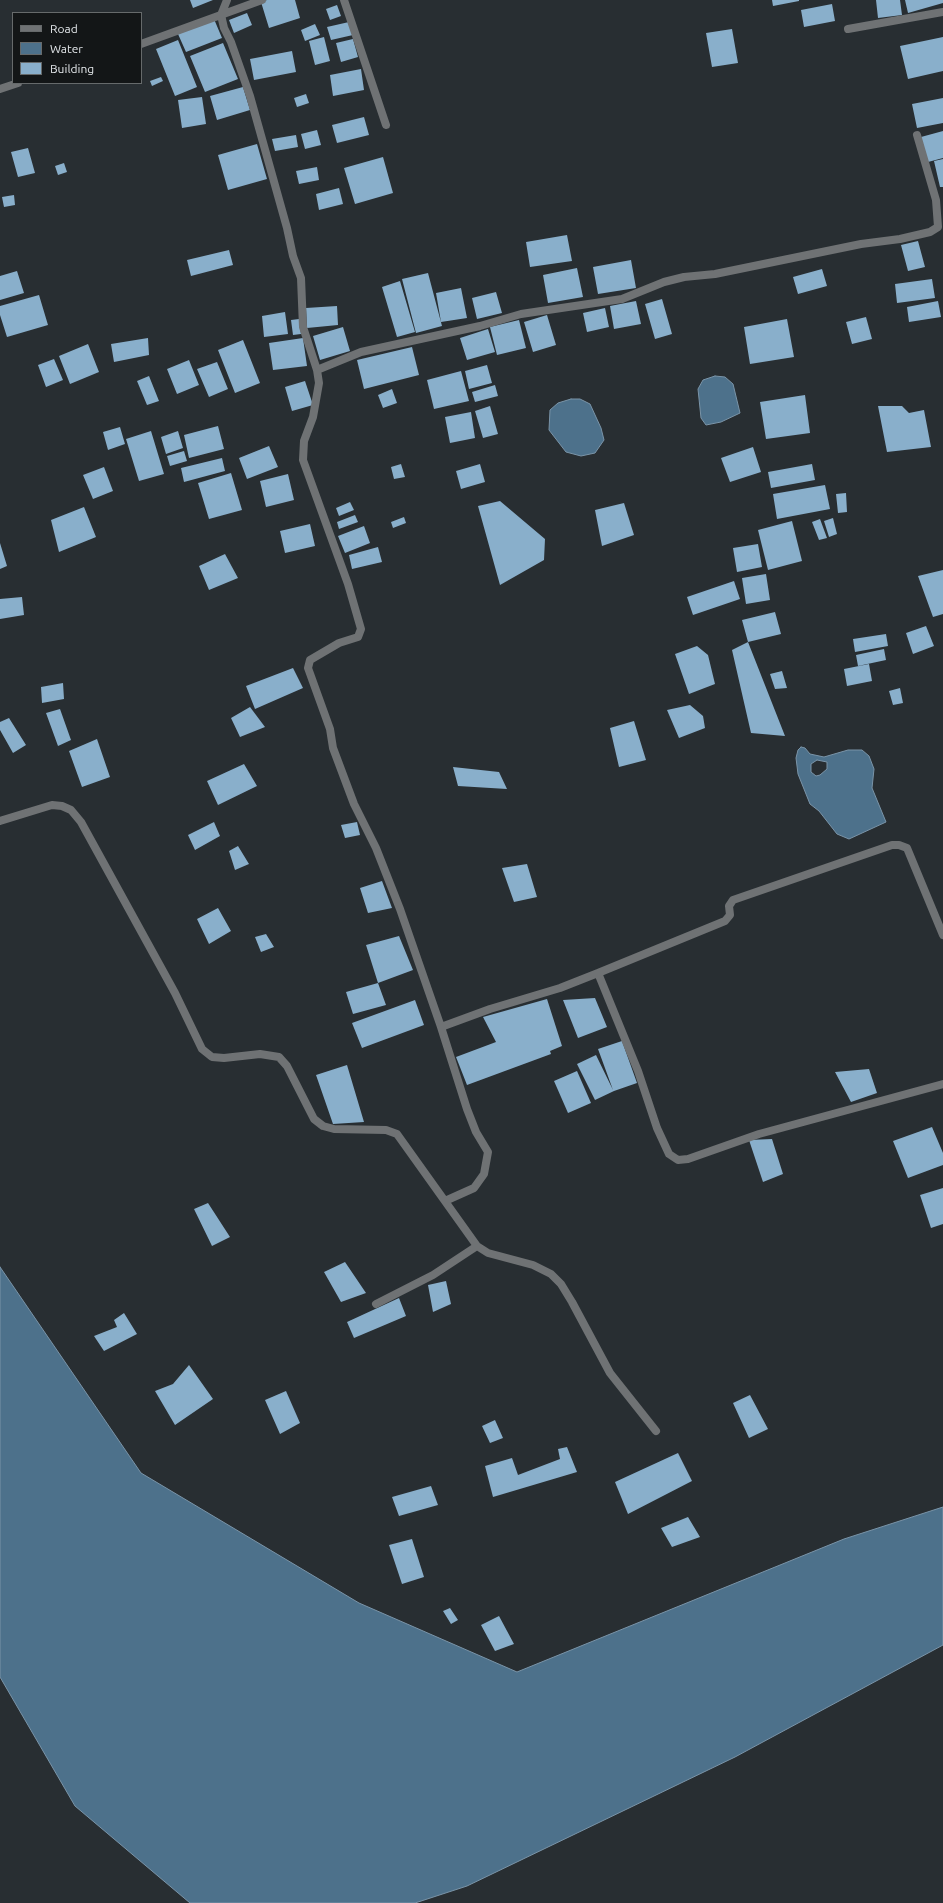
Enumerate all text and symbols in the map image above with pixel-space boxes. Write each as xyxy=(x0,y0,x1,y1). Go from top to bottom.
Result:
legend xyxy=(12,12,142,84)
text: Road xyxy=(50,22,78,35)
text: Water xyxy=(50,42,83,55)
text: Building xyxy=(50,62,94,75)

